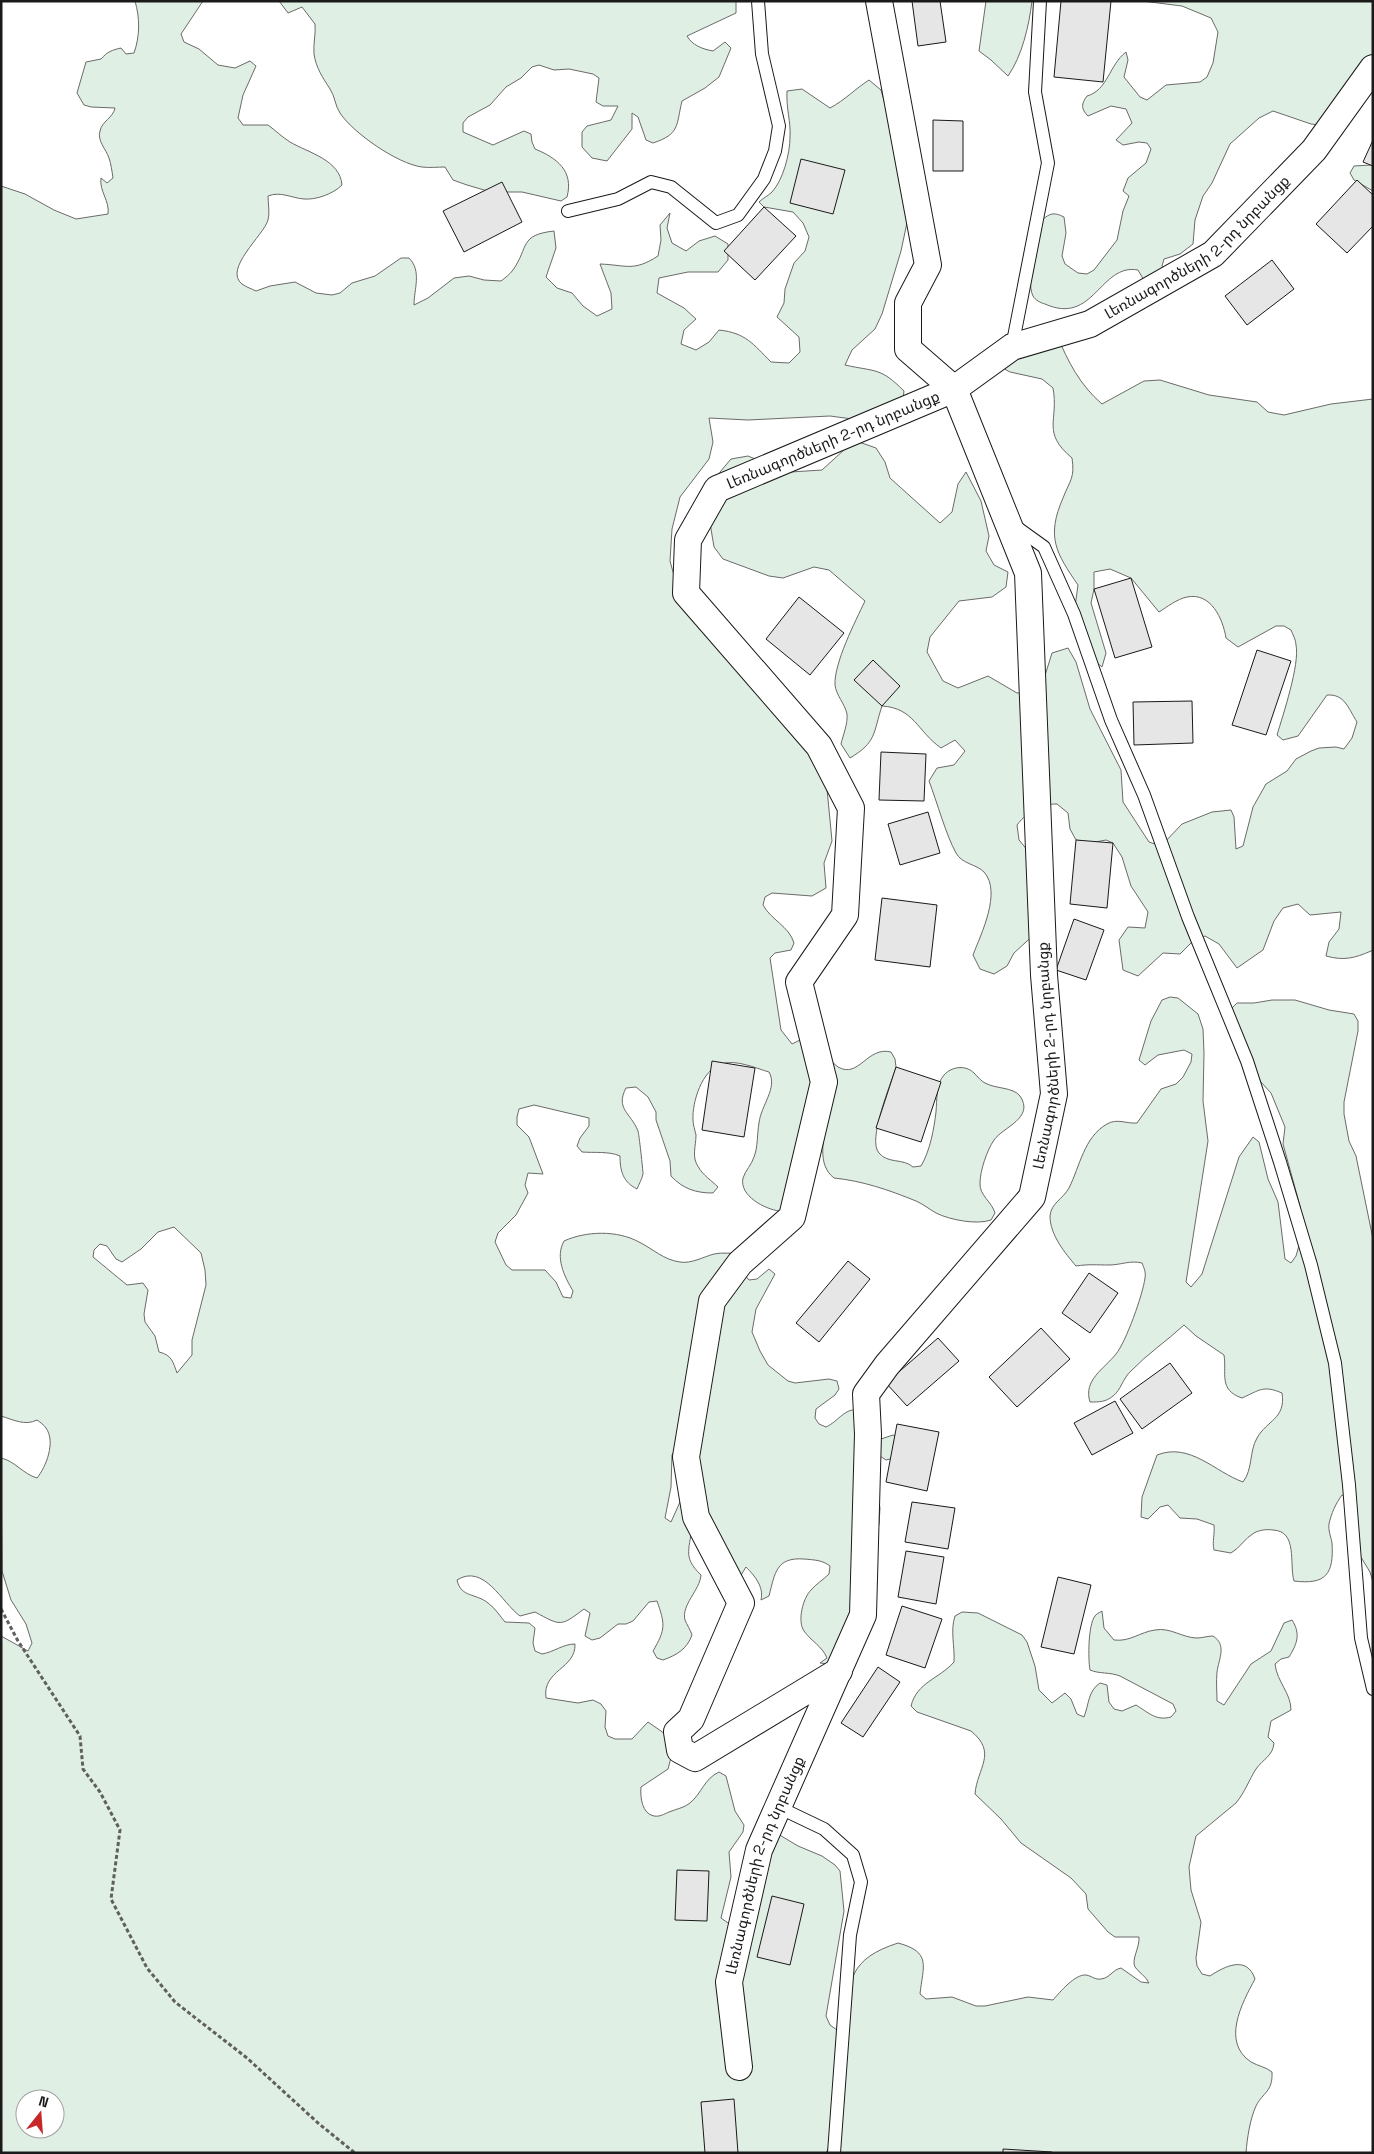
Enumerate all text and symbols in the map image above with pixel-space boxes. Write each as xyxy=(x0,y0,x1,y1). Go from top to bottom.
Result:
street label: Լեռնագործների 2-րդ նրբանցք xyxy=(1101,171,1293,323)
street label: Լեռնագործների 2-րդ նրբանցք xyxy=(723,386,942,493)
street label: Լեռնագործների 2-րդ նրբանցք xyxy=(1028,941,1063,1171)
street label: Լեռնագործների 2-րդ նրբանցք xyxy=(721,1753,808,1976)
north arrow xyxy=(15,2089,65,2139)
text: N xyxy=(37,2092,51,2112)

